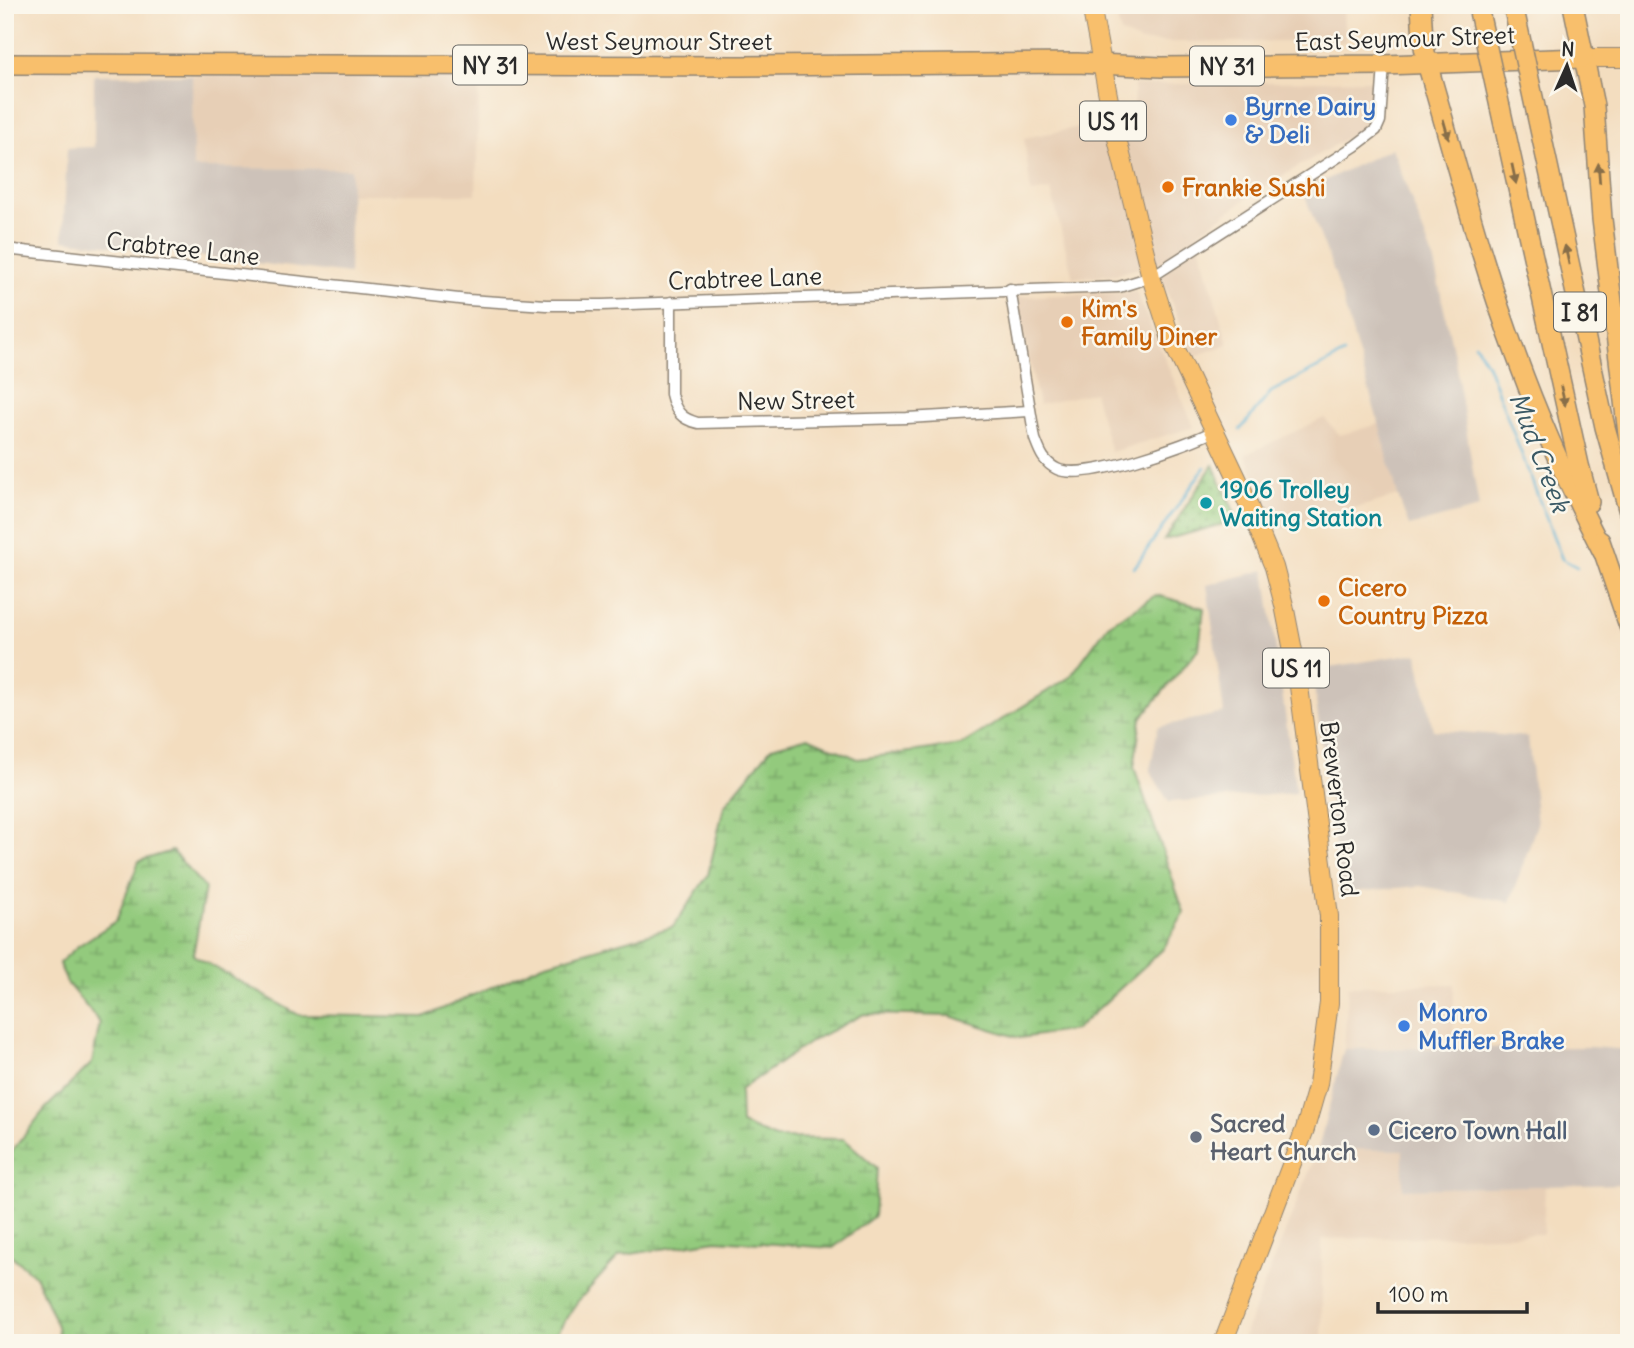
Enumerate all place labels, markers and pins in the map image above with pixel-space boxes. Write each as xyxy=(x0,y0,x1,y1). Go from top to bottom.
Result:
place label: Byrne Dairy & Deli xyxy=(1245,91,1376,149)
marker: Byrne Dairy & Deli xyxy=(1223,112,1239,128)
place label: Frankie Sushi xyxy=(1182,172,1325,202)
marker: Frankie Sushi xyxy=(1160,179,1176,195)
place label: Kim's Family Diner xyxy=(1081,293,1218,351)
marker: Kim's Family Diner xyxy=(1059,314,1075,330)
place label: 1906 Trolley Waiting Station xyxy=(1220,474,1382,532)
marker: 1906 Trolley Waiting Station xyxy=(1198,495,1214,511)
place label: Cicero Country Pizza xyxy=(1338,572,1489,630)
marker: Cicero Country Pizza xyxy=(1316,593,1332,609)
place label: Monro Muffler Brake xyxy=(1418,997,1565,1055)
marker: Monro Muffler Brake xyxy=(1396,1018,1412,1034)
place label: Sacred Heart Church xyxy=(1210,1108,1357,1166)
place label: Cicero Town Hall xyxy=(1388,1115,1567,1145)
marker: Cicero Town Hall xyxy=(1366,1122,1382,1138)
marker: Sacred Heart Church xyxy=(1188,1129,1204,1145)

